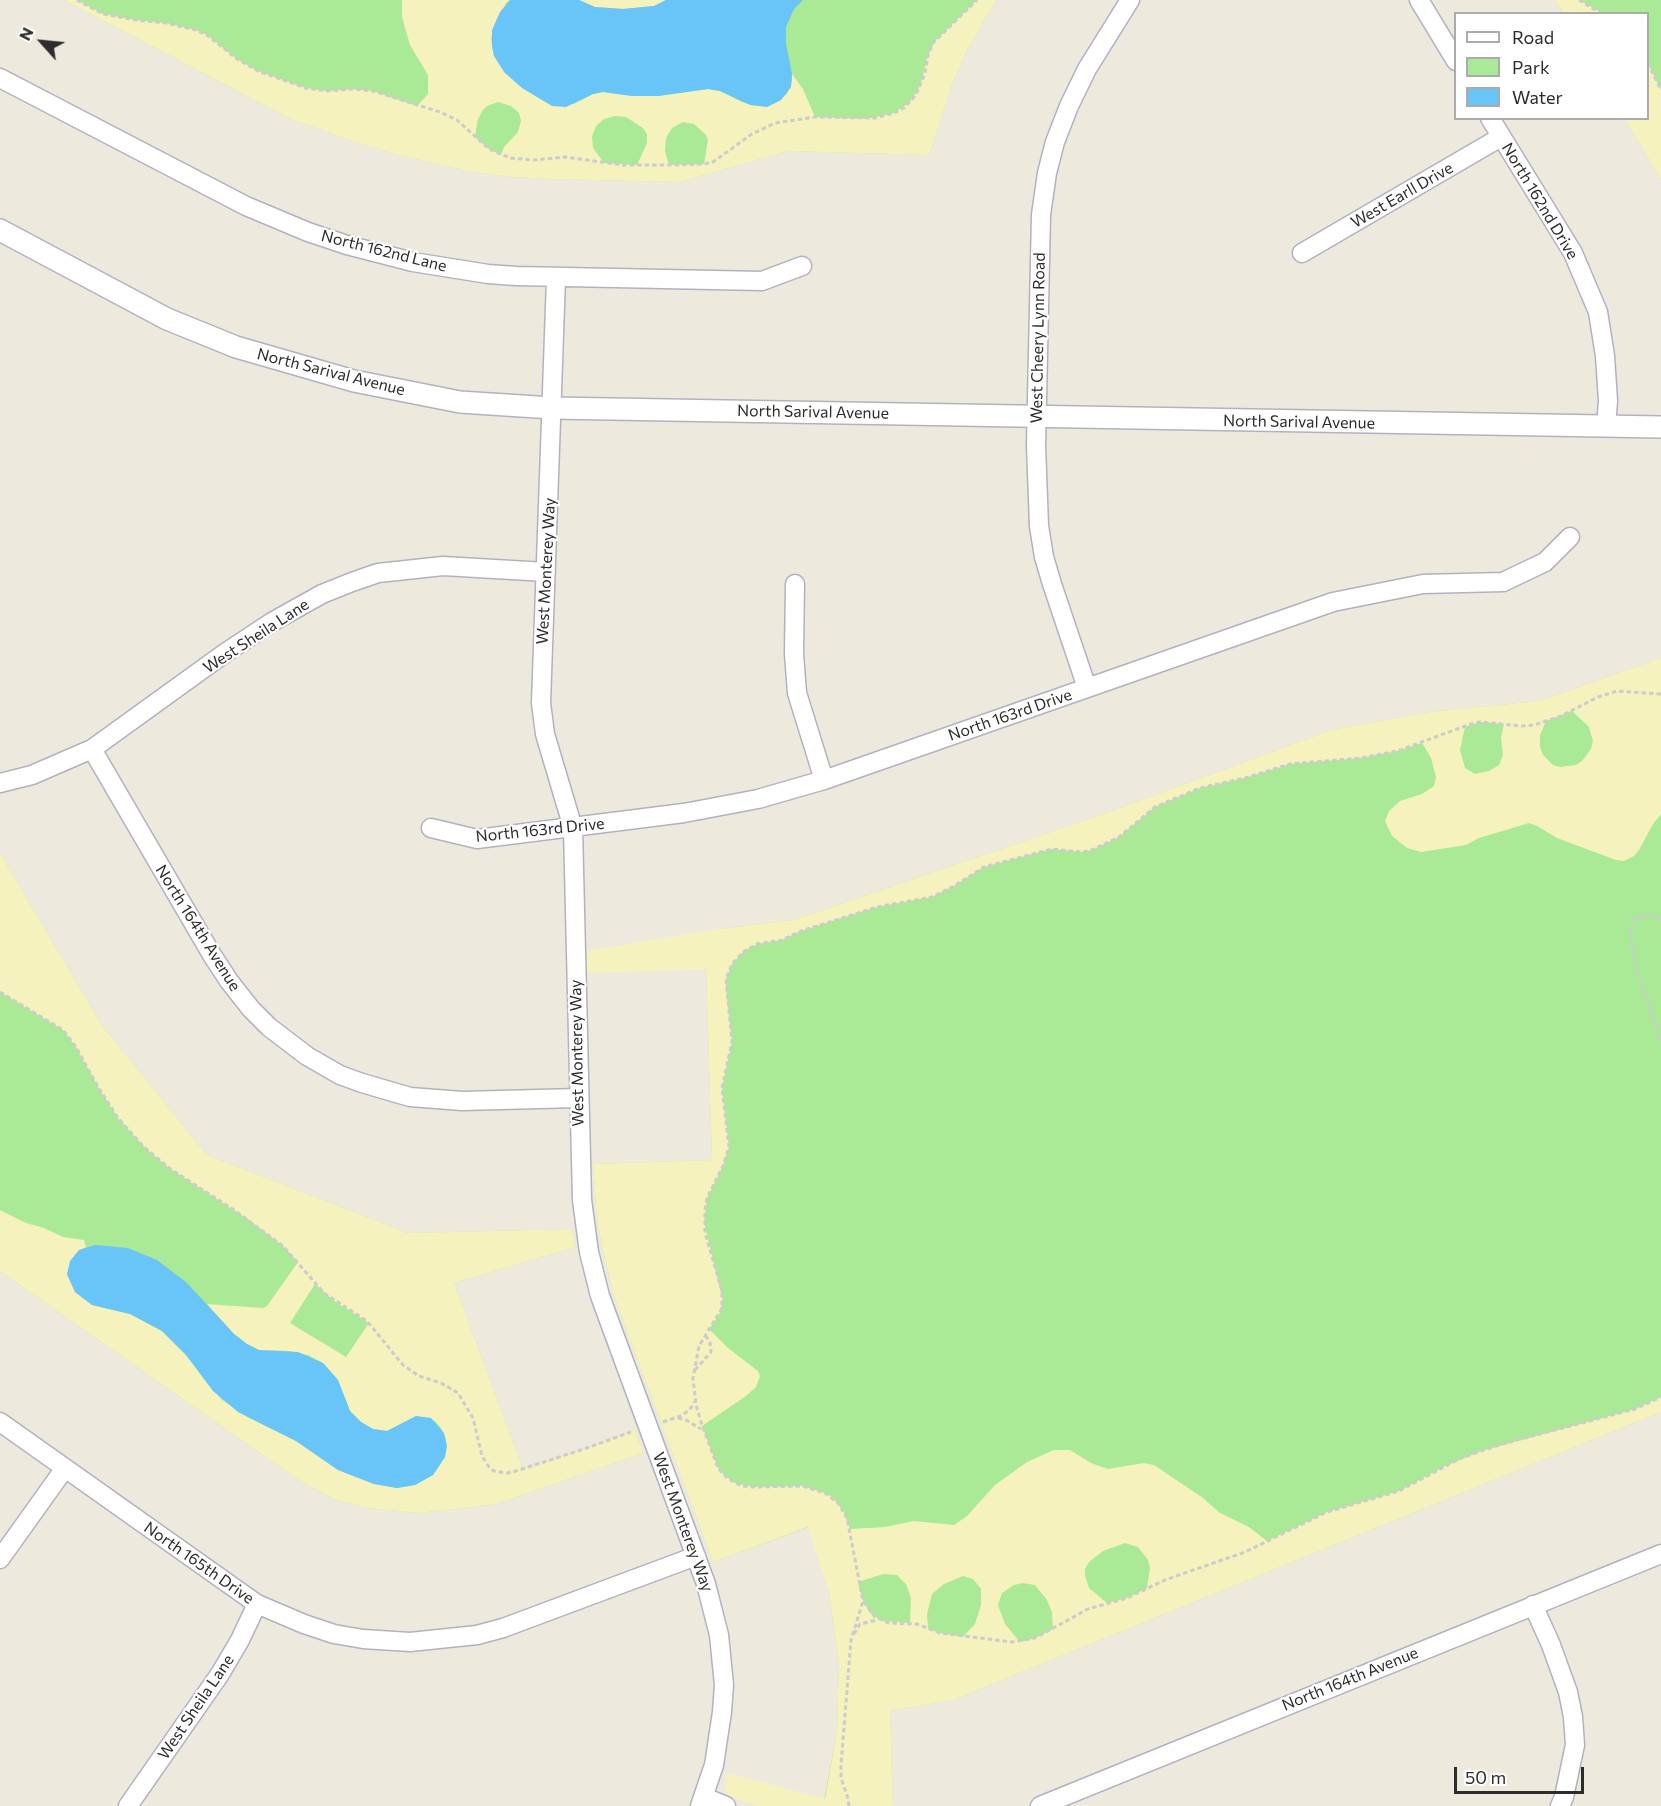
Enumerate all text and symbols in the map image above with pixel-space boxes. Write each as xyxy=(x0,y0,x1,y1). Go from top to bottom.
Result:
north arrow xyxy=(12,12,72,72)
legend xyxy=(1454,12,1649,120)
text: N xyxy=(14,24,37,43)
text: Road xyxy=(1512,26,1554,48)
text: Park xyxy=(1512,56,1550,78)
text: Water xyxy=(1512,86,1563,108)
street label: North 162nd Drive xyxy=(1498,139,1582,263)
street label: West Earll Drive xyxy=(1348,158,1456,232)
street label: North 162nd Lane xyxy=(319,226,449,276)
street label: West Cheery Lynn Road xyxy=(1027,252,1049,424)
street label: North Sarival Avenue xyxy=(255,344,407,400)
street label: North Sarival Avenue xyxy=(737,401,889,423)
street label: North Sarival Avenue xyxy=(1223,411,1375,433)
street label: West Monterey Way xyxy=(533,497,559,645)
street label: West Sheila Lane xyxy=(200,595,312,677)
street label: North 163rd Drive xyxy=(946,685,1074,745)
street label: North 163rd Drive xyxy=(475,814,605,846)
street label: North 164th Avenue xyxy=(151,861,245,995)
street label: West Monterey Way xyxy=(566,979,588,1127)
street label: West Monterey Way xyxy=(649,1450,717,1594)
street label: North 165th Drive xyxy=(140,1518,258,1608)
street label: North 164th Avenue xyxy=(1279,1643,1421,1715)
street label: West Sheila Lane xyxy=(154,1651,238,1763)
scale bar xyxy=(1457,1755,1588,1793)
text: 50 m xyxy=(1465,1766,1506,1788)

